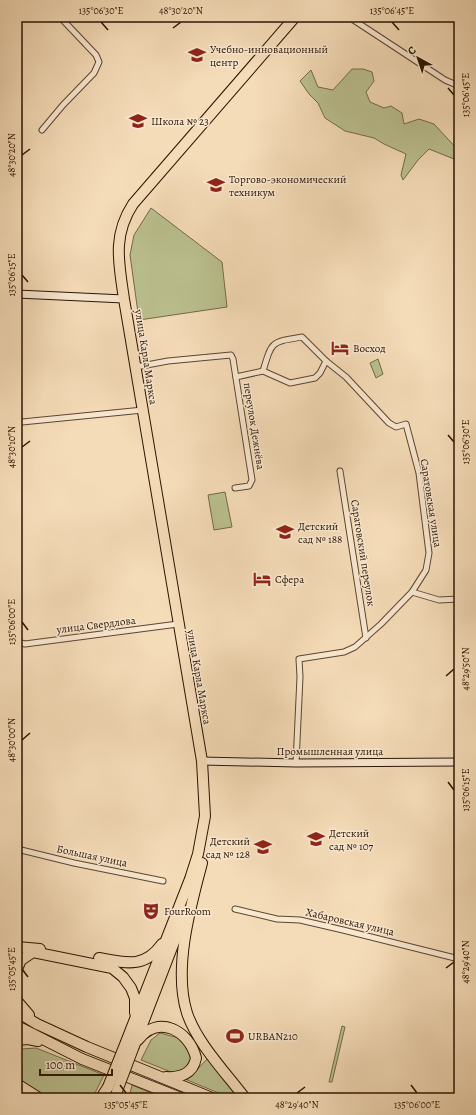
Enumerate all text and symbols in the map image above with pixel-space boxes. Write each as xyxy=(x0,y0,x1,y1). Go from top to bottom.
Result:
text: 135°06'30"E xyxy=(79,4,124,17)
text: 48°30'20"N xyxy=(159,4,203,17)
text: 135°06'45"E xyxy=(370,4,414,17)
north arrow xyxy=(398,38,438,78)
place label: Учебно-инновационный центр xyxy=(210,42,328,70)
text: С xyxy=(404,43,419,59)
school or university icon: Учебно-инновационный центр xyxy=(187,45,207,65)
text: 135°06'45"E xyxy=(459,73,472,117)
school or university icon: Школа № 23 xyxy=(128,111,148,131)
place label: Школа № 23 xyxy=(151,114,209,129)
text: 48°30'20"N xyxy=(5,133,18,177)
place label: Торгово-экономический техникум xyxy=(229,172,346,200)
school or university icon: Торгово-экономический техникум xyxy=(206,175,226,195)
text: 135°06'15"E xyxy=(5,253,18,297)
street label: улица Карла Маркса xyxy=(131,307,161,407)
hotel icon: Восход xyxy=(330,338,350,358)
place label: Восход xyxy=(353,341,386,356)
street label: переулок Дежнёва xyxy=(240,381,268,471)
text: 135°06'30"E xyxy=(459,419,472,465)
text: 48°30'10"N xyxy=(5,426,18,468)
street label: Саратовская улица xyxy=(417,458,446,549)
street label: Саратовский переулок xyxy=(347,499,379,608)
place label: Детский сад № 188 xyxy=(298,519,342,547)
school or university icon: Детский сад № 188 xyxy=(275,522,295,542)
hotel icon: Сфера xyxy=(252,569,272,589)
place label: Сфера xyxy=(275,572,305,587)
text: 135°06'00"E xyxy=(5,599,18,645)
street label: улица Свердлова xyxy=(55,613,137,637)
street label: улица Карла Маркса xyxy=(183,627,215,726)
text: 48°29'50"N xyxy=(459,647,472,691)
text: 48°30'00"N xyxy=(5,718,18,762)
street label: Промышленная улица xyxy=(277,744,384,759)
text: 135°06'15"E xyxy=(459,768,472,812)
place label: Детский сад № 107 xyxy=(329,826,374,854)
school or university icon: Детский сад № 107 xyxy=(306,829,326,849)
place label: Детский сад № 128 xyxy=(206,834,250,862)
school or university icon: Детский сад № 128 xyxy=(253,837,273,857)
street label: Большая улица xyxy=(55,841,130,871)
theatre icon: FourRoom xyxy=(141,901,161,921)
place label: FourRoom xyxy=(164,904,211,919)
street label: Хабаровская улица xyxy=(304,905,397,940)
text: 48°29'40"N xyxy=(459,940,472,984)
text: 135°05'45"E xyxy=(5,947,18,991)
sports icon: URBAN210 xyxy=(225,1026,245,1046)
place label: URBAN210 xyxy=(248,1029,298,1044)
scale bar xyxy=(40,1051,112,1077)
text: 100 m xyxy=(46,1057,75,1073)
text: 135°05'45"E xyxy=(104,1098,148,1111)
text: 48°29'40"N xyxy=(275,1098,319,1111)
text: 135°06'00"E xyxy=(394,1098,440,1111)

